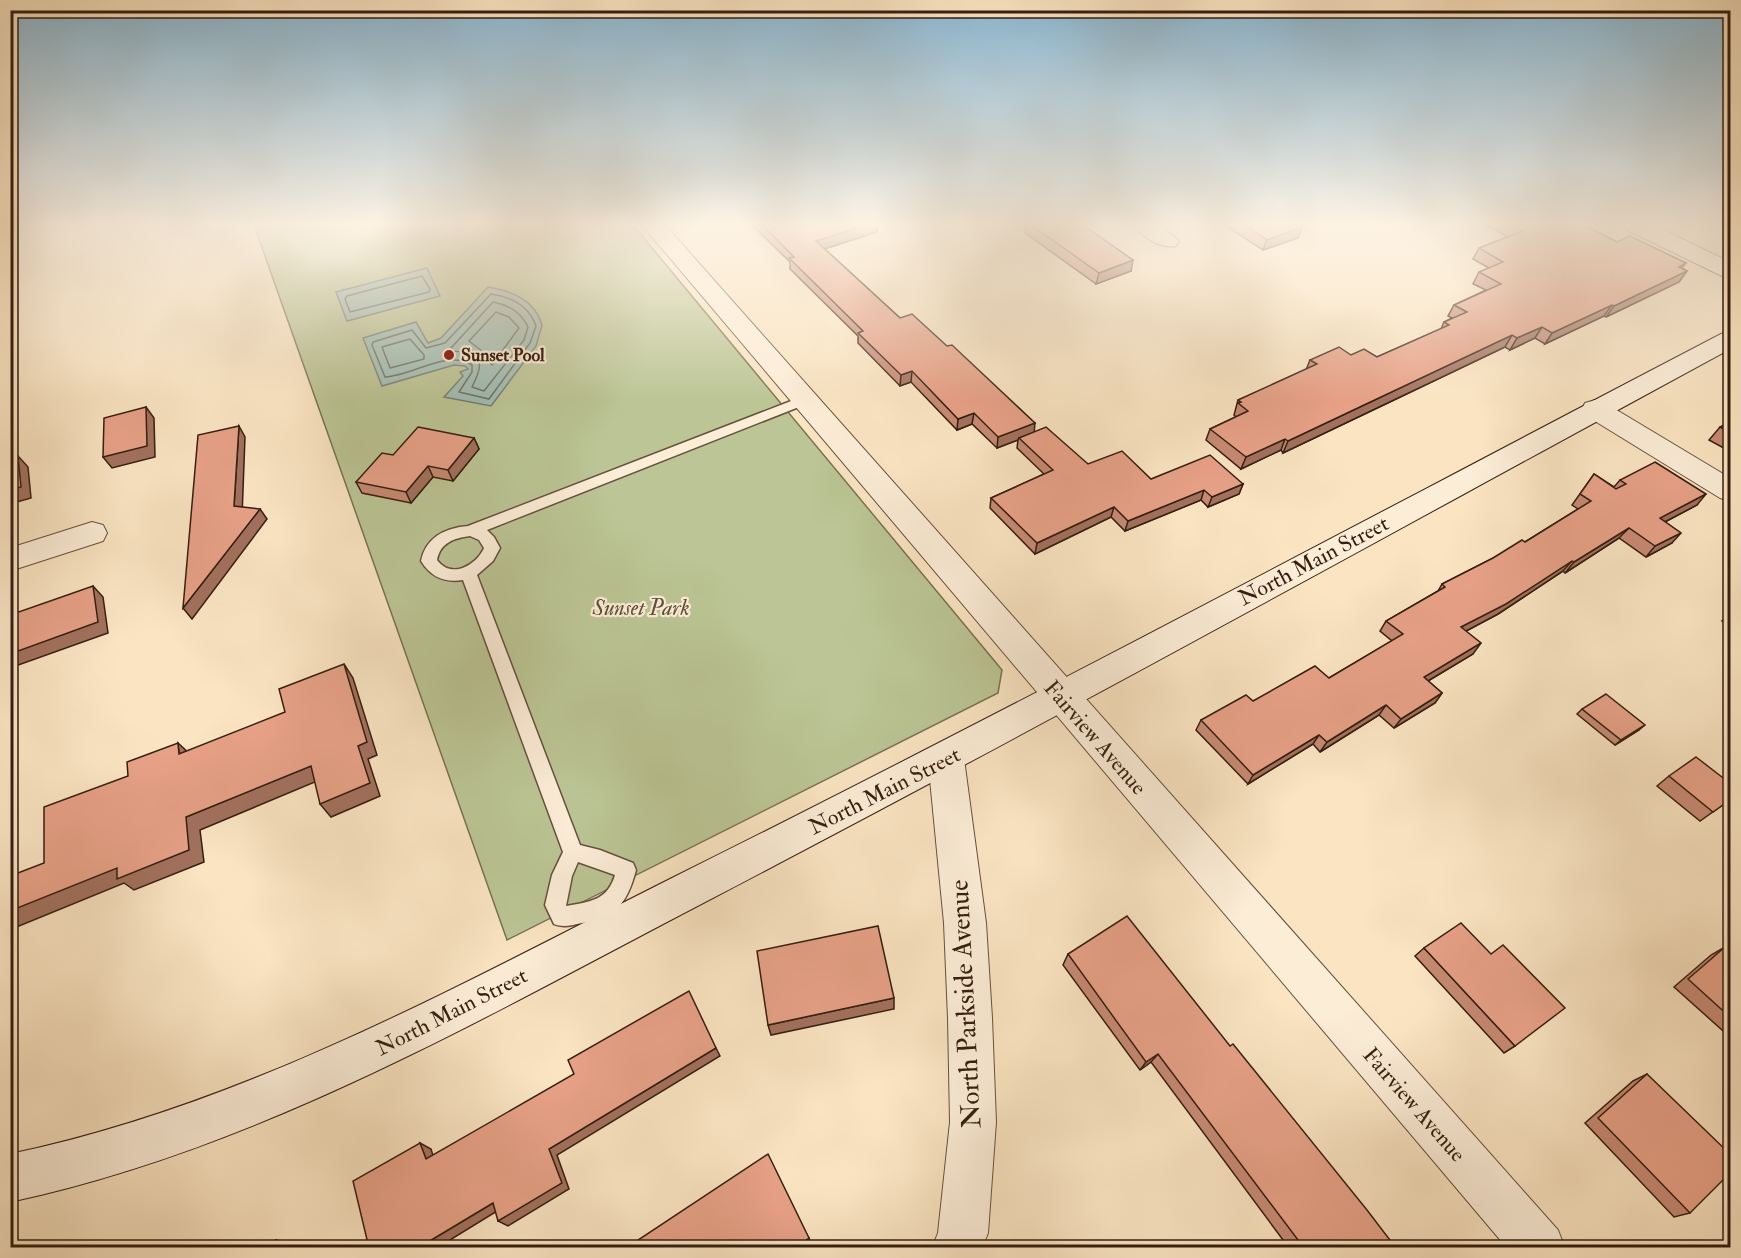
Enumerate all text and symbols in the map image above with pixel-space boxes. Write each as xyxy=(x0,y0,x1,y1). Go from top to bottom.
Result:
place label: Sunset Pool xyxy=(461,344,545,367)
marker: Sunset Pool xyxy=(442,348,456,362)
street label: North Main Street xyxy=(1233,509,1393,612)
park label: Sunset Park xyxy=(591,594,690,622)
street label: Fairview Avenue xyxy=(1038,675,1153,801)
street label: North Main Street xyxy=(804,741,965,841)
street label: North Parkside Avenue xyxy=(943,879,988,1129)
street label: North Main Street xyxy=(371,962,532,1062)
street label: Fairview Avenue xyxy=(1357,1042,1472,1168)

